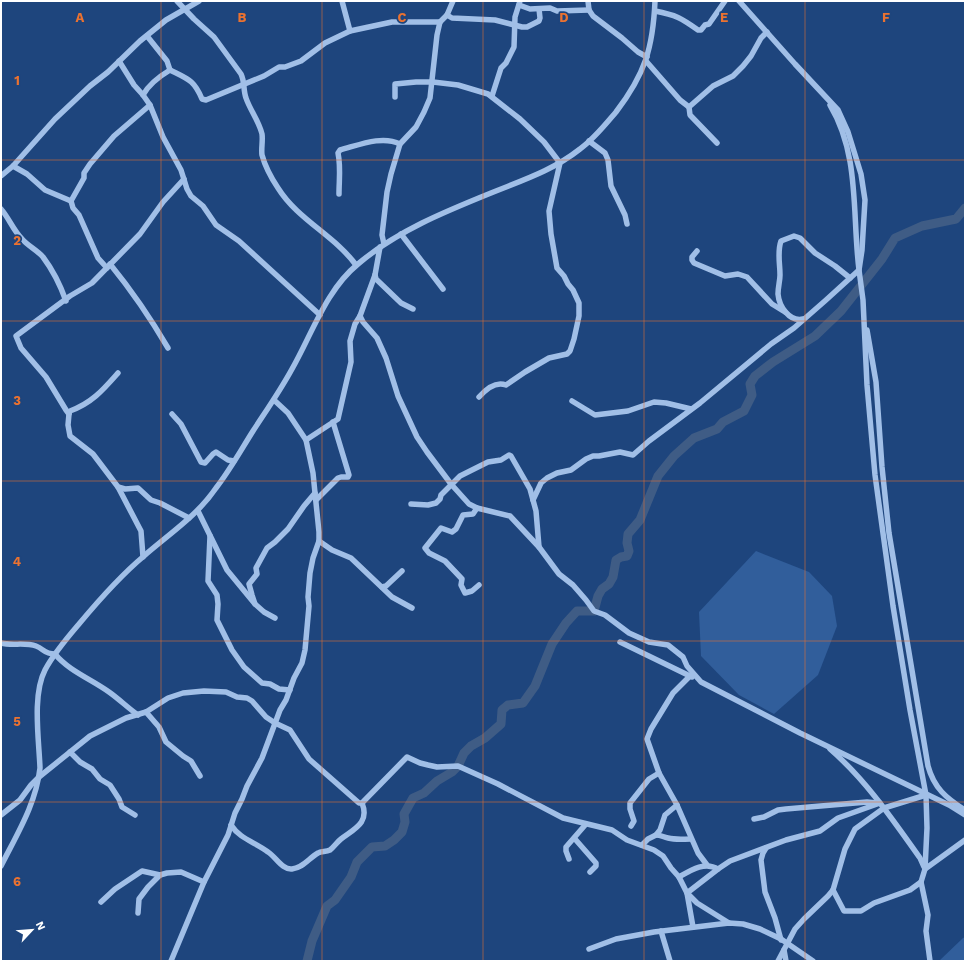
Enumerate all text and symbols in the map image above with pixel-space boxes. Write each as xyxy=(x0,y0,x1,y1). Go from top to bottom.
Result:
text: A xyxy=(76,10,85,25)
text: B xyxy=(238,10,247,25)
text: C xyxy=(398,10,407,25)
text: D xyxy=(559,10,569,25)
text: E xyxy=(720,10,728,25)
text: F xyxy=(882,10,890,25)
text: 1 xyxy=(14,73,20,88)
text: 2 xyxy=(13,233,21,248)
text: 3 xyxy=(13,393,21,408)
text: 4 xyxy=(13,554,22,569)
text: 5 xyxy=(13,714,21,729)
text: 6 xyxy=(13,874,21,889)
north arrow xyxy=(12,910,52,950)
text: N xyxy=(33,919,48,932)

